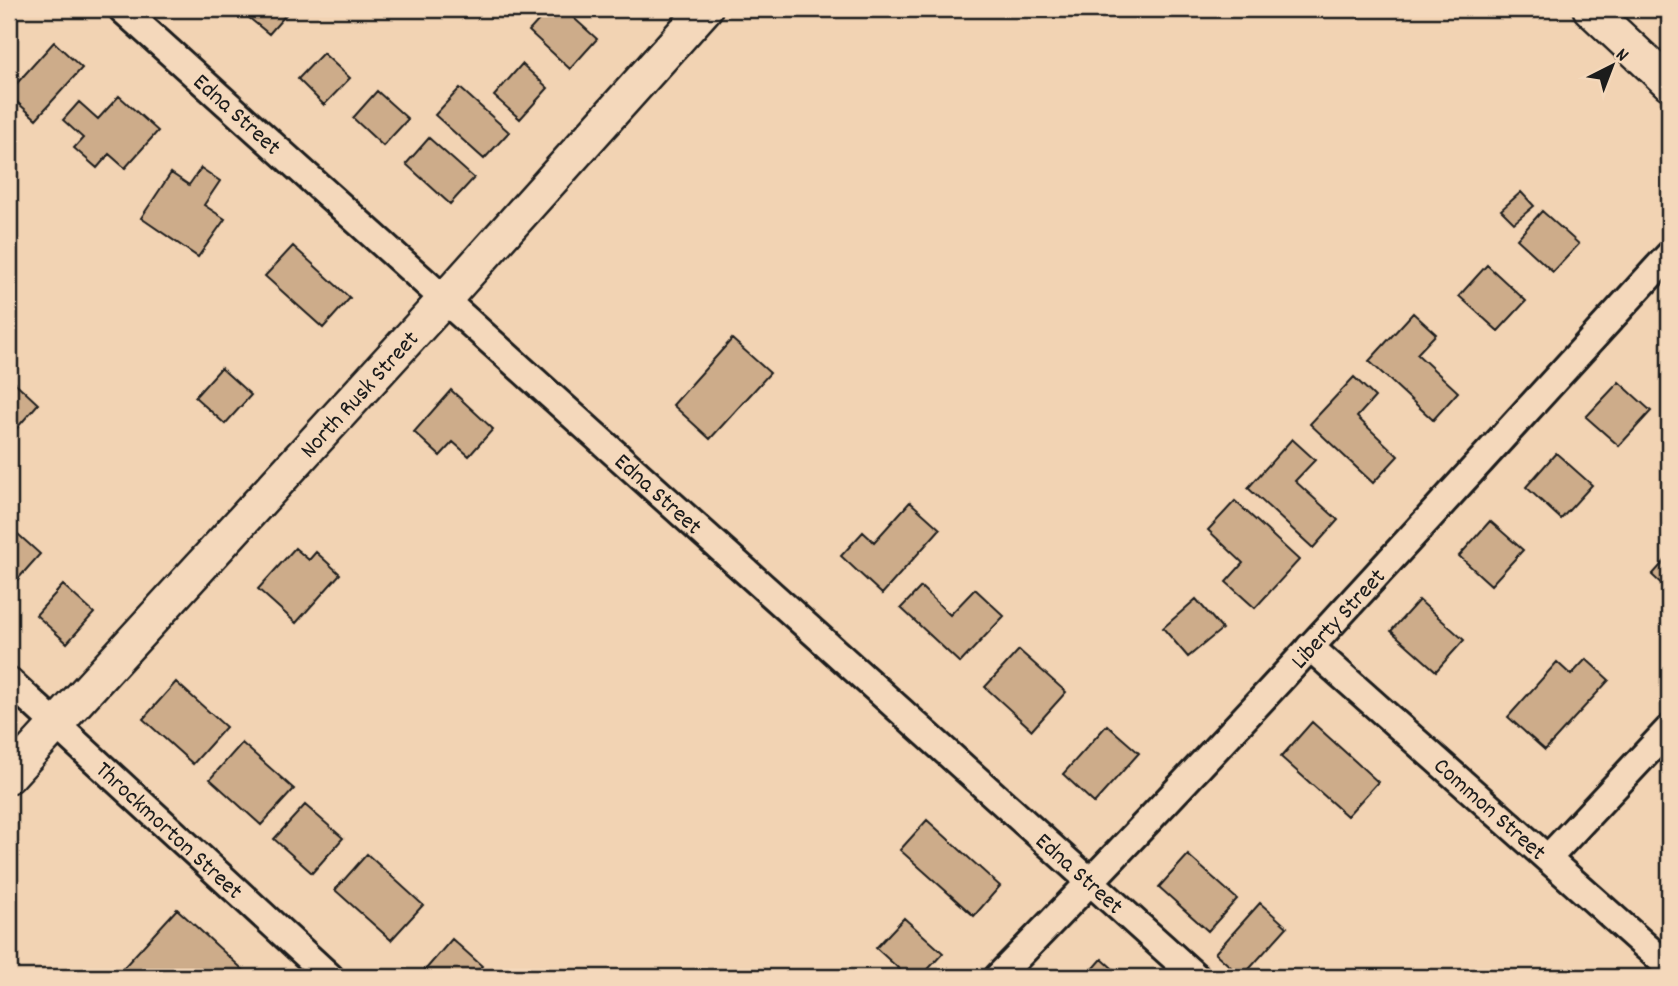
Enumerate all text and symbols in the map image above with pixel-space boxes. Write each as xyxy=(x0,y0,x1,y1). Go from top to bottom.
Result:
north arrow xyxy=(1576,32,1646,102)
text: N xyxy=(1609,43,1634,69)
street label: Edna Street xyxy=(184,67,288,165)
street label: North Rusk Street xyxy=(293,324,428,467)
street label: Edna Street xyxy=(605,446,709,544)
street label: Liberty Street xyxy=(1284,562,1395,678)
street label: Common Street xyxy=(1425,751,1553,870)
street label: Throckmorton Street xyxy=(86,755,250,909)
street label: Edna Street xyxy=(1027,826,1130,924)

